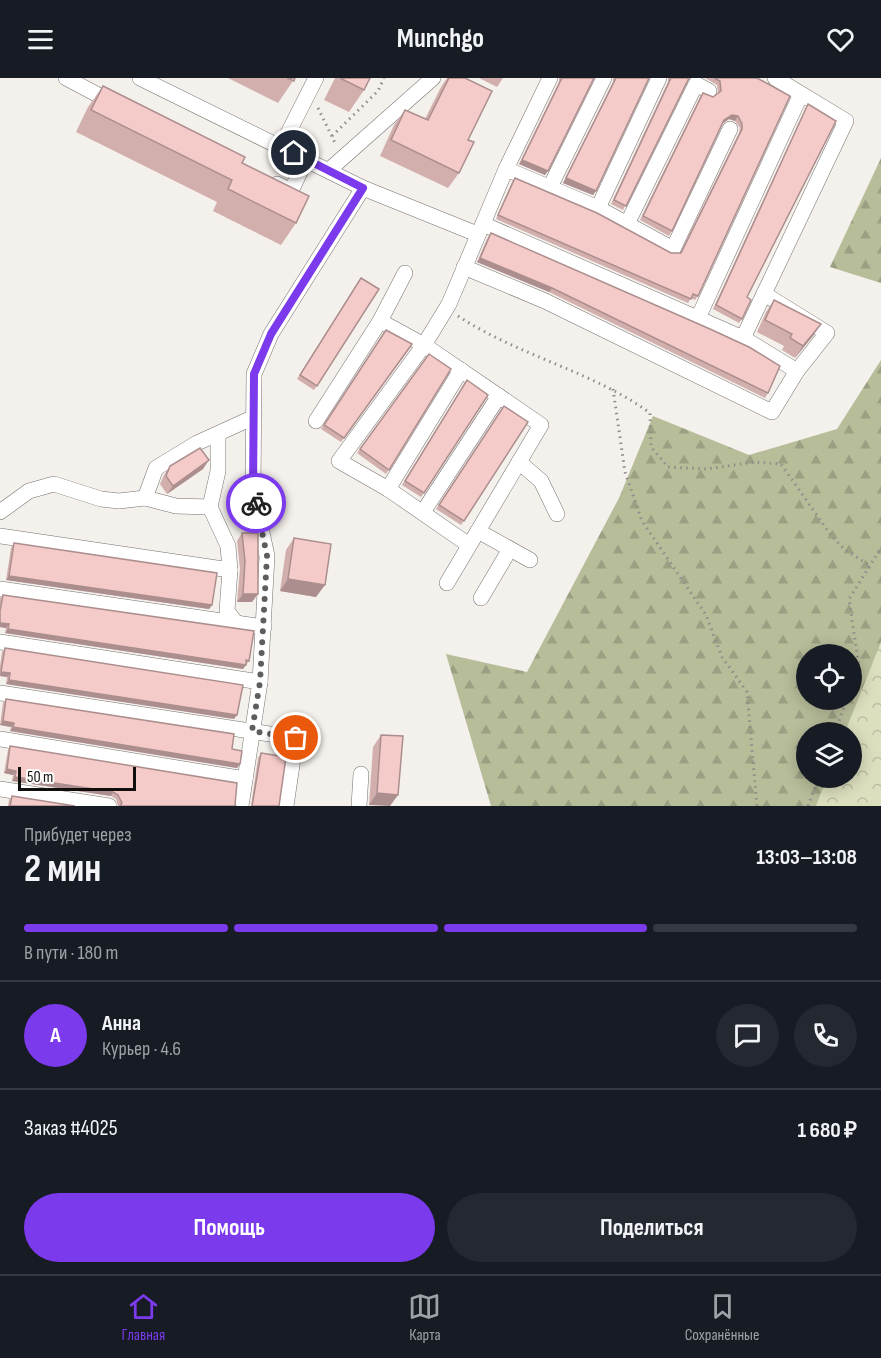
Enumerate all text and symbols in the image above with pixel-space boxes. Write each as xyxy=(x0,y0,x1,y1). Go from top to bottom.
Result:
icon: menu xyxy=(24,23,57,56)
text: Munchgo xyxy=(397,23,484,55)
icon: heart xyxy=(824,23,857,56)
pin xyxy=(268,127,319,178)
icon: home xyxy=(277,136,310,169)
courier xyxy=(226,473,286,533)
icon: bike xyxy=(240,487,273,520)
map controls xyxy=(796,644,862,788)
button: locate xyxy=(796,644,862,710)
pin xyxy=(270,712,321,763)
icon: bag xyxy=(279,721,312,754)
button: layers xyxy=(796,722,862,788)
scale bar xyxy=(18,764,136,792)
text: 50 m xyxy=(27,768,53,787)
text: Прибудет через xyxy=(24,823,132,847)
text: 13:03–13:08 xyxy=(756,844,857,871)
text: 2 мин xyxy=(24,846,101,893)
text: В пути · 180 m xyxy=(24,941,118,965)
button: chat xyxy=(716,1004,779,1067)
button: phone xyxy=(794,1004,857,1067)
text: Анна xyxy=(102,1010,141,1037)
text: А xyxy=(50,1022,61,1049)
text: Курьер · 4.6 xyxy=(102,1037,181,1061)
text: Заказ #4025 xyxy=(24,1115,117,1142)
text: 1 680 ₽ xyxy=(797,1117,857,1144)
button: Помощь xyxy=(24,1193,435,1262)
button: Поделиться xyxy=(447,1193,857,1262)
tab: Главная xyxy=(122,1290,165,1345)
tab: Карта xyxy=(408,1290,441,1345)
tab: Сохранённые xyxy=(685,1290,759,1345)

